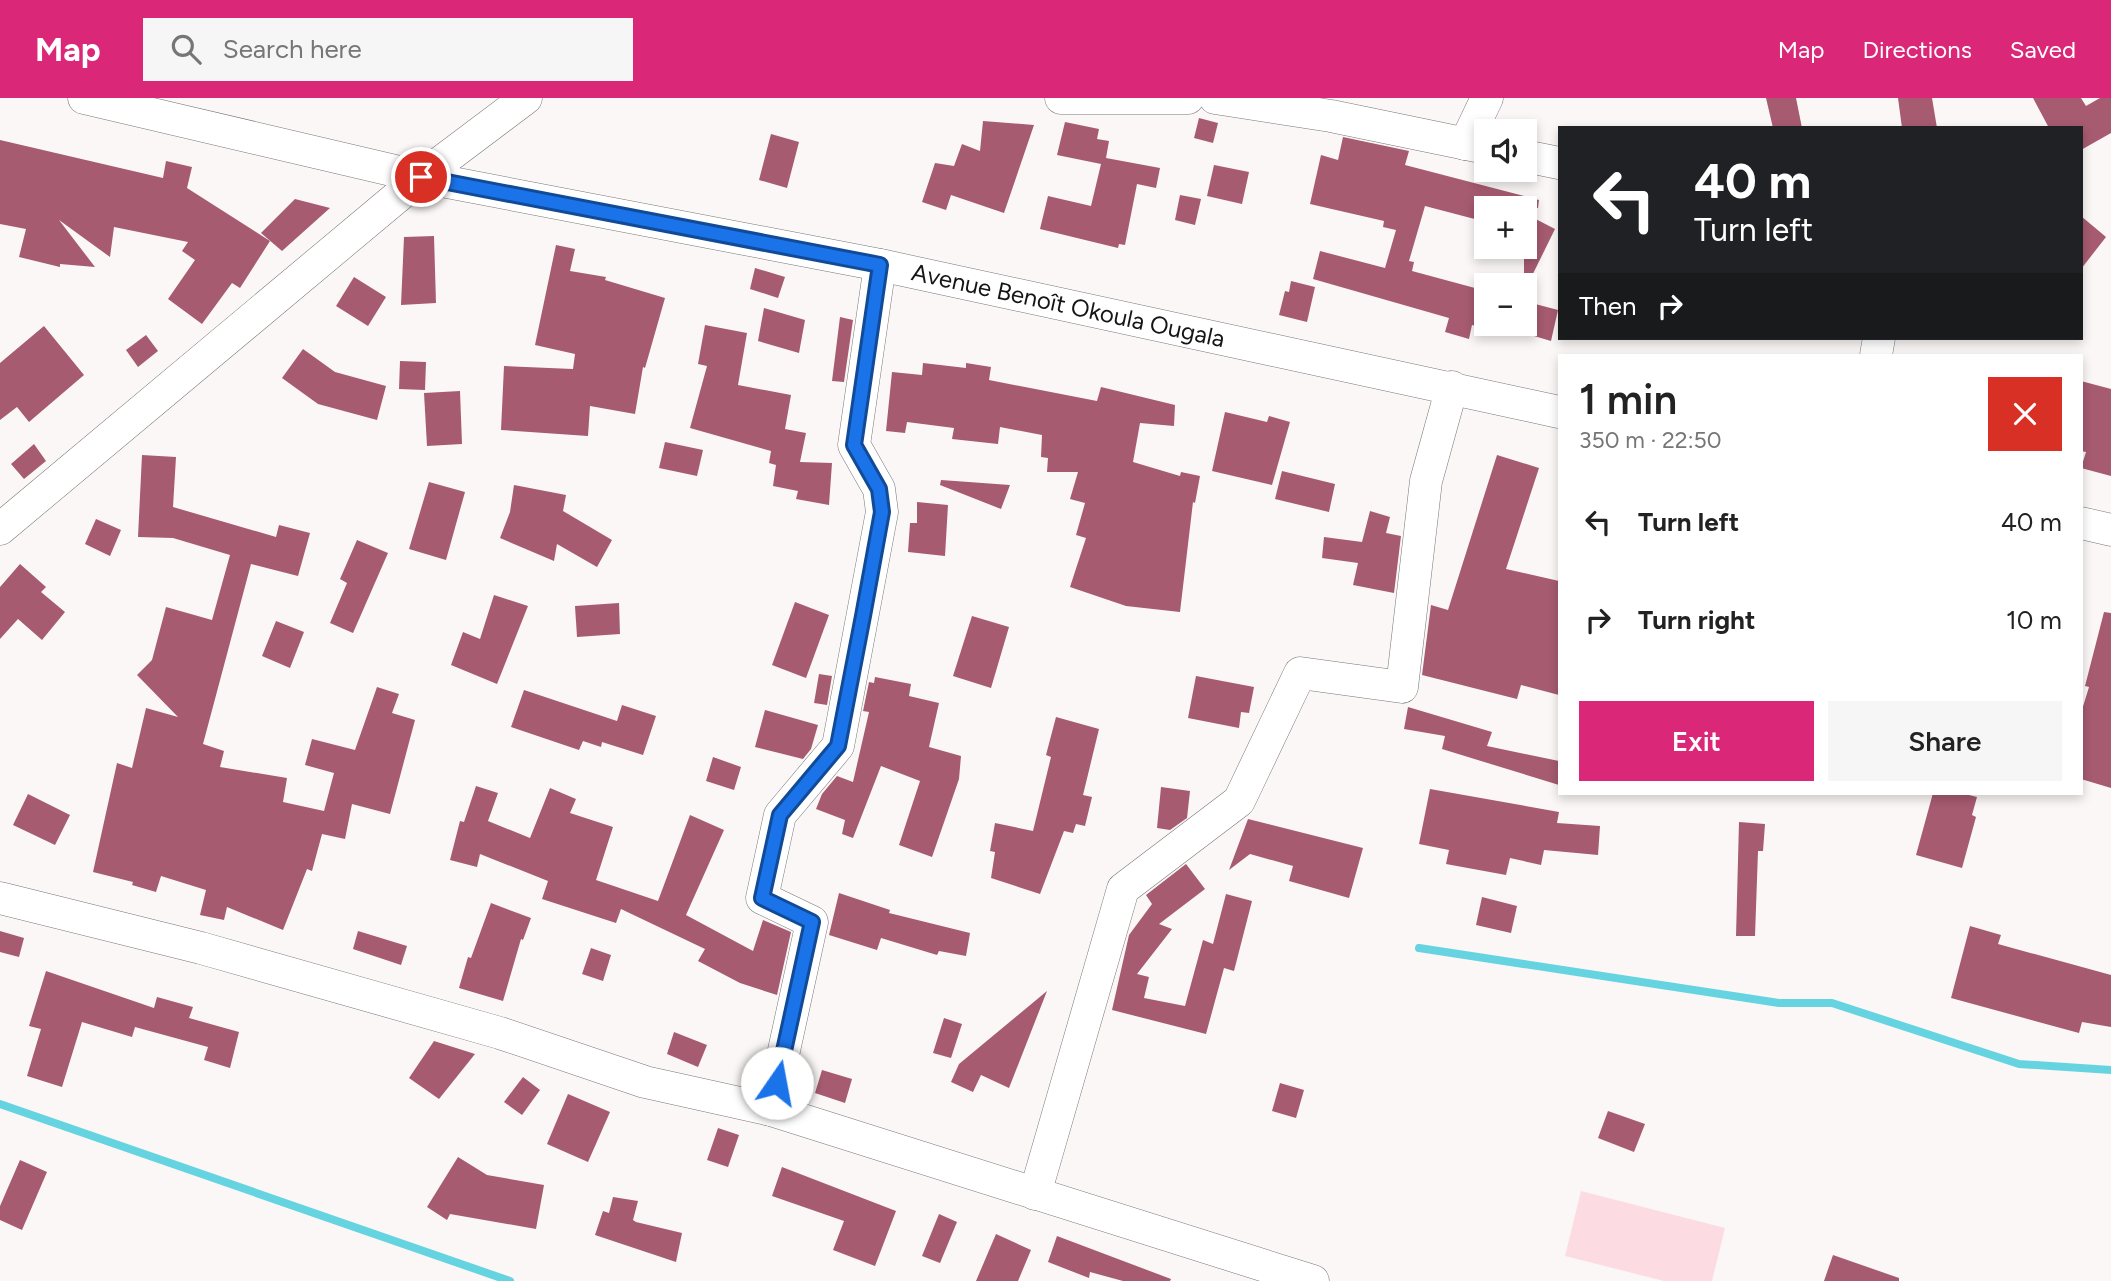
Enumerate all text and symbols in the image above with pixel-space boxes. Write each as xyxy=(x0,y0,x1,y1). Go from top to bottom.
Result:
search box xyxy=(143,18,633,81)
text: Map xyxy=(35,30,101,69)
icon: search xyxy=(167,30,205,68)
text: Search here xyxy=(223,33,362,65)
text: Map xyxy=(1778,35,1824,64)
text: Directions xyxy=(1862,35,1972,64)
text: Saved xyxy=(2010,35,2076,64)
map controls xyxy=(1474,119,1537,336)
button: sound xyxy=(1474,119,1537,182)
pin xyxy=(391,147,451,207)
text: 40 m xyxy=(1694,151,1811,210)
icon: left xyxy=(1579,154,1670,245)
icon: arrive xyxy=(402,158,440,196)
button: + xyxy=(1474,196,1537,259)
text: Turn left xyxy=(1694,211,1813,249)
street label: Avenue Benoît Okoula Ougala xyxy=(909,257,1227,353)
button: − xyxy=(1474,273,1537,336)
icon: right xyxy=(1651,287,1689,325)
text: Then xyxy=(1579,290,1637,322)
text: 1 min xyxy=(1579,374,1677,425)
button: close xyxy=(1988,377,2062,451)
text: 350 m · 22:50 xyxy=(1579,426,1721,454)
icon: left xyxy=(1579,503,1617,541)
text: Turn left xyxy=(1638,506,1739,538)
text: 40 m xyxy=(2001,506,2062,538)
icon: right xyxy=(1579,601,1617,639)
text: Turn right xyxy=(1638,604,1755,636)
text: 10 m xyxy=(2006,604,2062,636)
button: Exit xyxy=(1579,701,1814,781)
button: Share xyxy=(1828,701,2062,781)
position arrow xyxy=(740,1046,814,1120)

